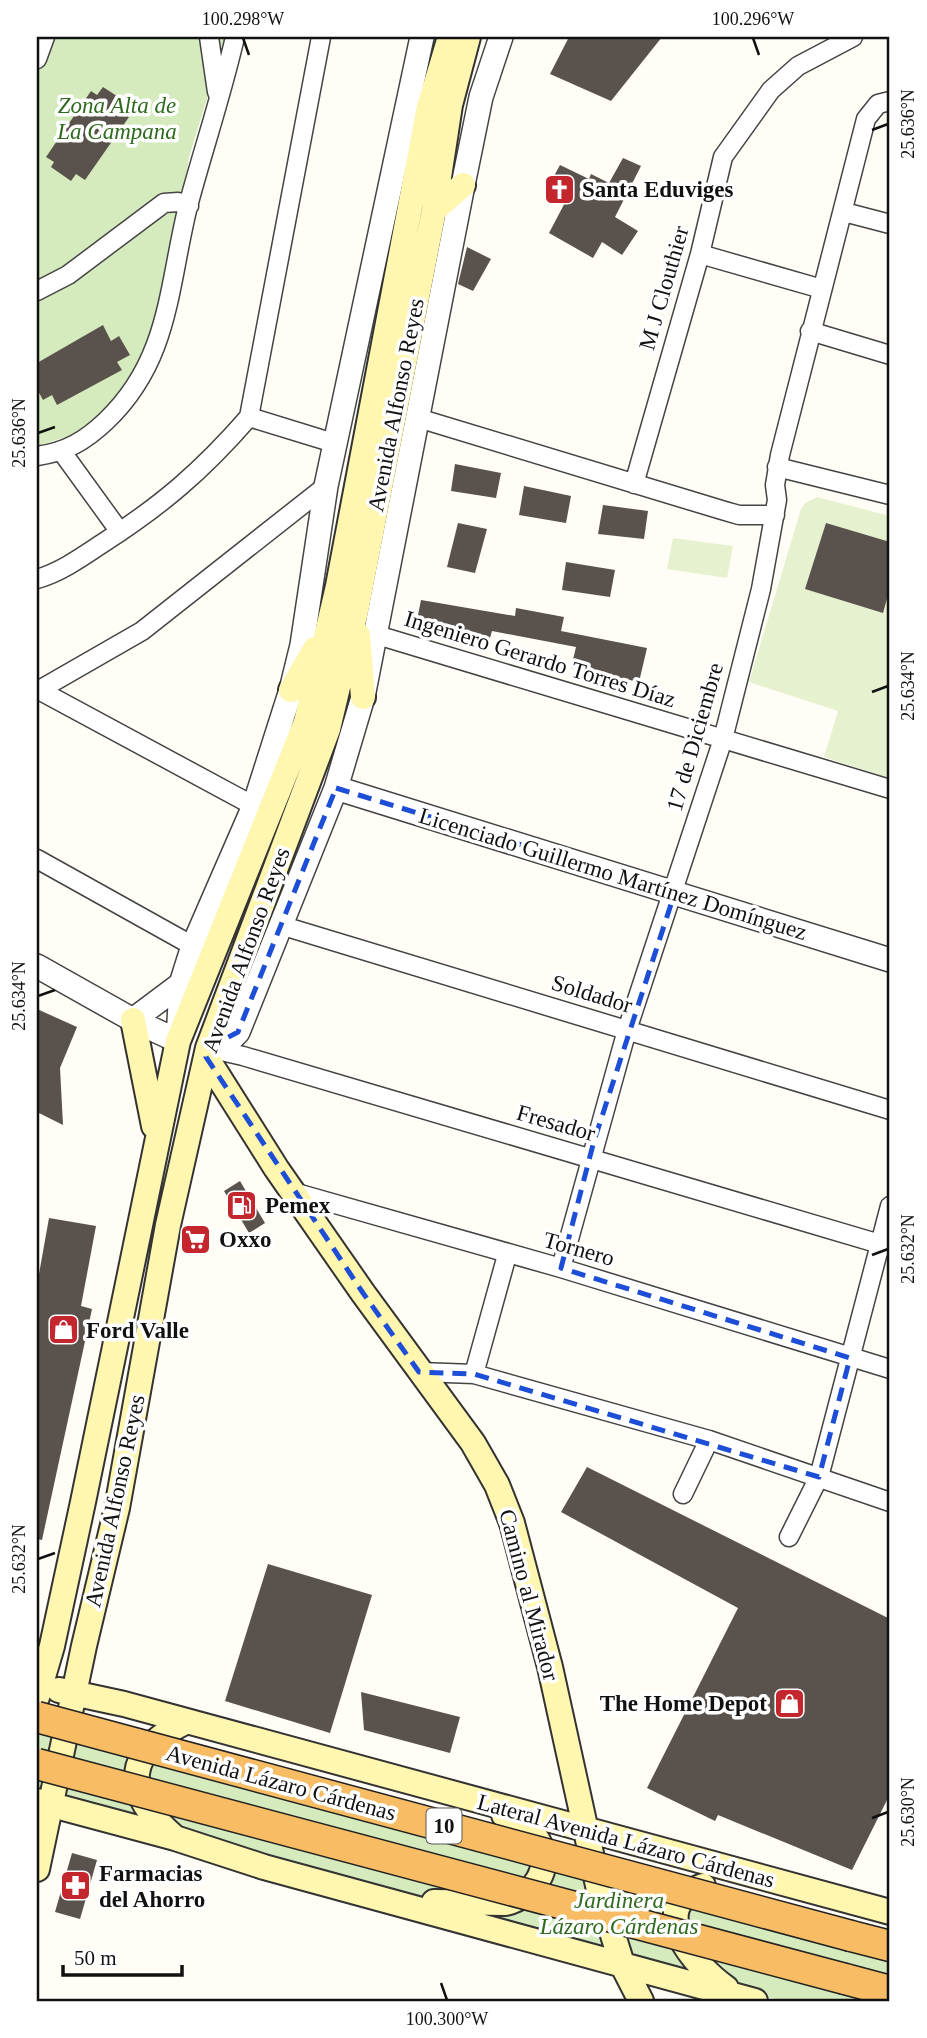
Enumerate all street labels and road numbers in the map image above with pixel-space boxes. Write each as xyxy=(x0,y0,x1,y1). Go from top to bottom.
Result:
street label: M J Clouthier xyxy=(634,223,694,353)
street label: Avenida Alfonso Reyes xyxy=(363,296,429,514)
street label: Ingeniero Gerardo Torres Díaz xyxy=(401,606,679,712)
street label: 17 de Diciembre xyxy=(662,660,728,814)
street label: Licenciado Guillermo Martínez Domínguez xyxy=(416,803,810,945)
street label: Avenida Alfonso Reyes xyxy=(197,844,295,1056)
street label: Soldador xyxy=(549,970,636,1018)
street label: Fresador xyxy=(514,1100,598,1146)
street label: Tornero xyxy=(541,1227,617,1271)
street label: Avenida Alfonso Reyes xyxy=(80,1392,150,1610)
street label: Camino al Mirador xyxy=(494,1507,564,1684)
street label: Avenida Lázaro Cárdenas xyxy=(163,1740,399,1826)
street label: Lateral Avenida Lázaro Cárdenas xyxy=(475,1789,777,1893)
road number: 10 xyxy=(426,1808,462,1843)

